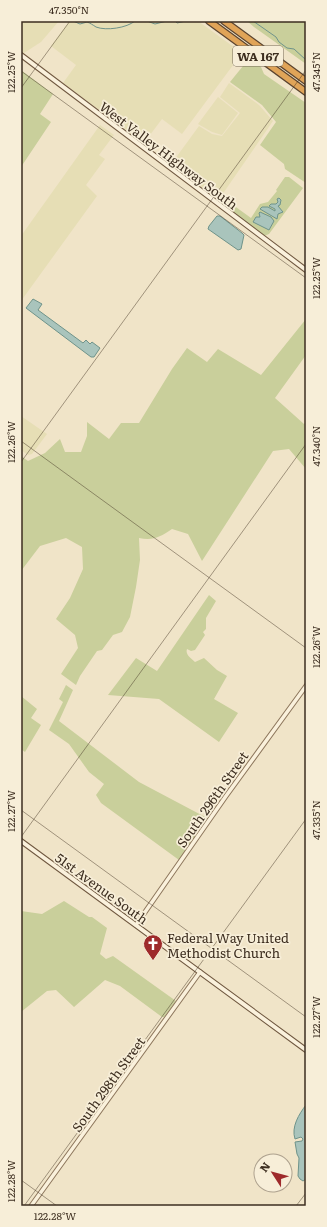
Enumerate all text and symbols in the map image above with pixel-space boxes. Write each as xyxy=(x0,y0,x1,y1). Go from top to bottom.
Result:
text: 47.350°N xyxy=(49,2,89,17)
road number: WA 167 xyxy=(233,46,283,66)
text: 122.25°W xyxy=(3,51,18,93)
text: 47.345°N xyxy=(308,52,323,92)
street label: West Valley Highway South xyxy=(96,97,243,214)
text: 122.25°W xyxy=(308,257,323,299)
text: 122.26°W xyxy=(3,421,18,463)
text: 47.340°N xyxy=(308,426,323,466)
text: 122.26°W xyxy=(308,626,323,668)
street label: South 296th Street xyxy=(172,746,253,851)
text: 122.27°W xyxy=(3,790,18,832)
text: 47.335°N xyxy=(308,800,323,840)
street label: 51st Avenue South xyxy=(52,848,153,928)
place label: Federal Way United Methodist Church xyxy=(167,928,289,962)
church icon: Federal Way United Methodist Church xyxy=(142,933,164,961)
text: 122.27°W xyxy=(308,996,323,1038)
street label: South 298th Street xyxy=(67,1032,150,1136)
north arrow xyxy=(253,1153,293,1193)
text: N xyxy=(255,1158,273,1175)
text: 122.28°W xyxy=(3,1160,18,1202)
text: 122.28°W xyxy=(34,1208,76,1223)

